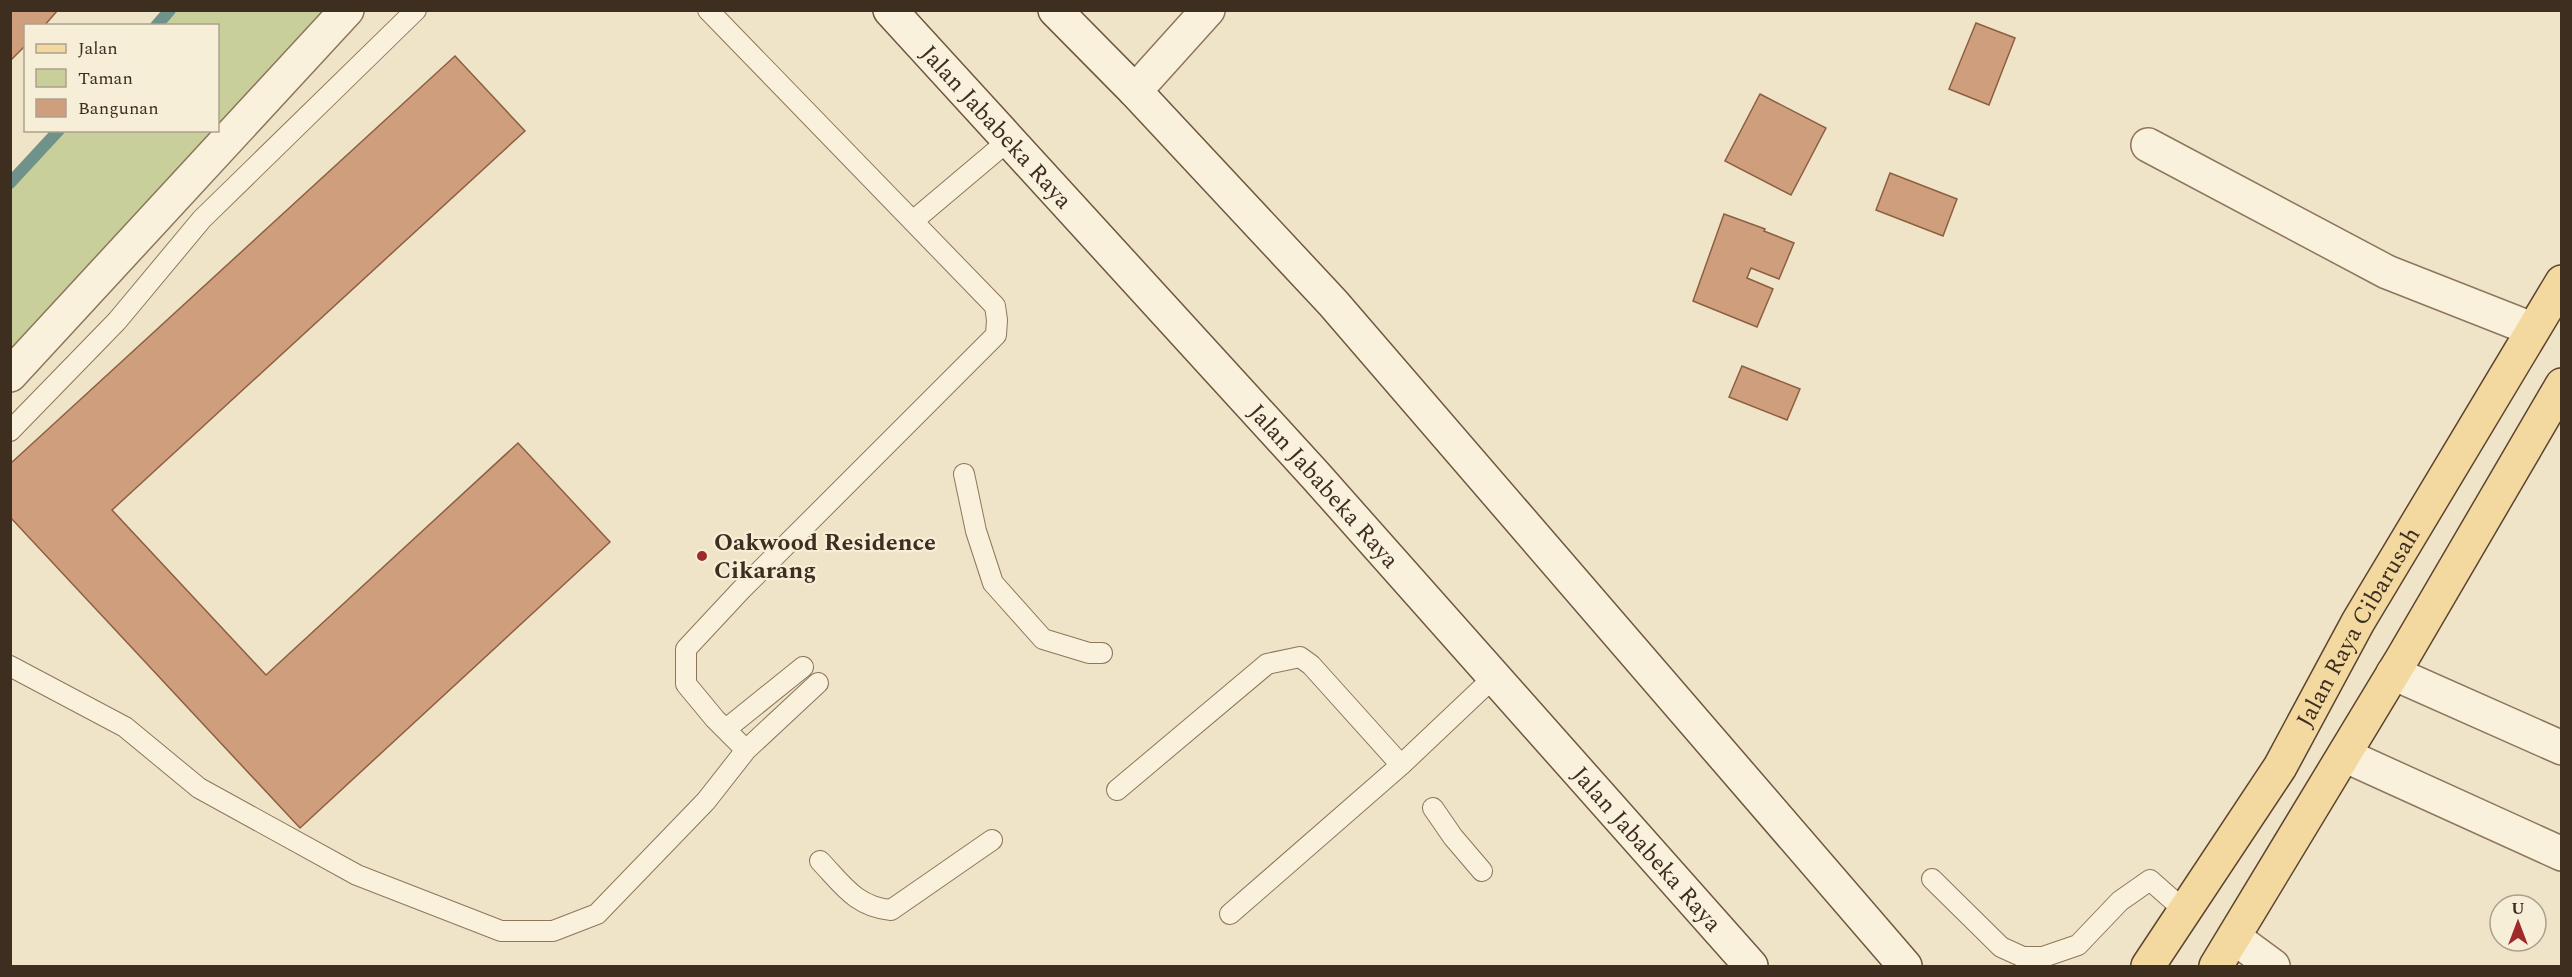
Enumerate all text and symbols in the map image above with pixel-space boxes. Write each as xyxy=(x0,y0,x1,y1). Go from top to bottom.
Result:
legend xyxy=(24,24,219,132)
text: Jalan xyxy=(78,35,118,62)
street label: Jalan Jababeka Raya xyxy=(911,37,1081,218)
text: Taman xyxy=(78,65,133,92)
text: Bangunan xyxy=(78,95,159,122)
street label: Jalan Jababeka Raya xyxy=(1239,396,1407,577)
street label: Jalan Raya Cibarusah xyxy=(2288,520,2430,734)
place label: Oakwood Residence Cikarang xyxy=(714,525,936,589)
marker: Oakwood Residence Cikarang xyxy=(695,549,709,563)
street label: Jalan Jababeka Raya xyxy=(1563,759,1730,941)
north arrow xyxy=(2488,893,2548,953)
text: U xyxy=(2511,897,2525,921)

